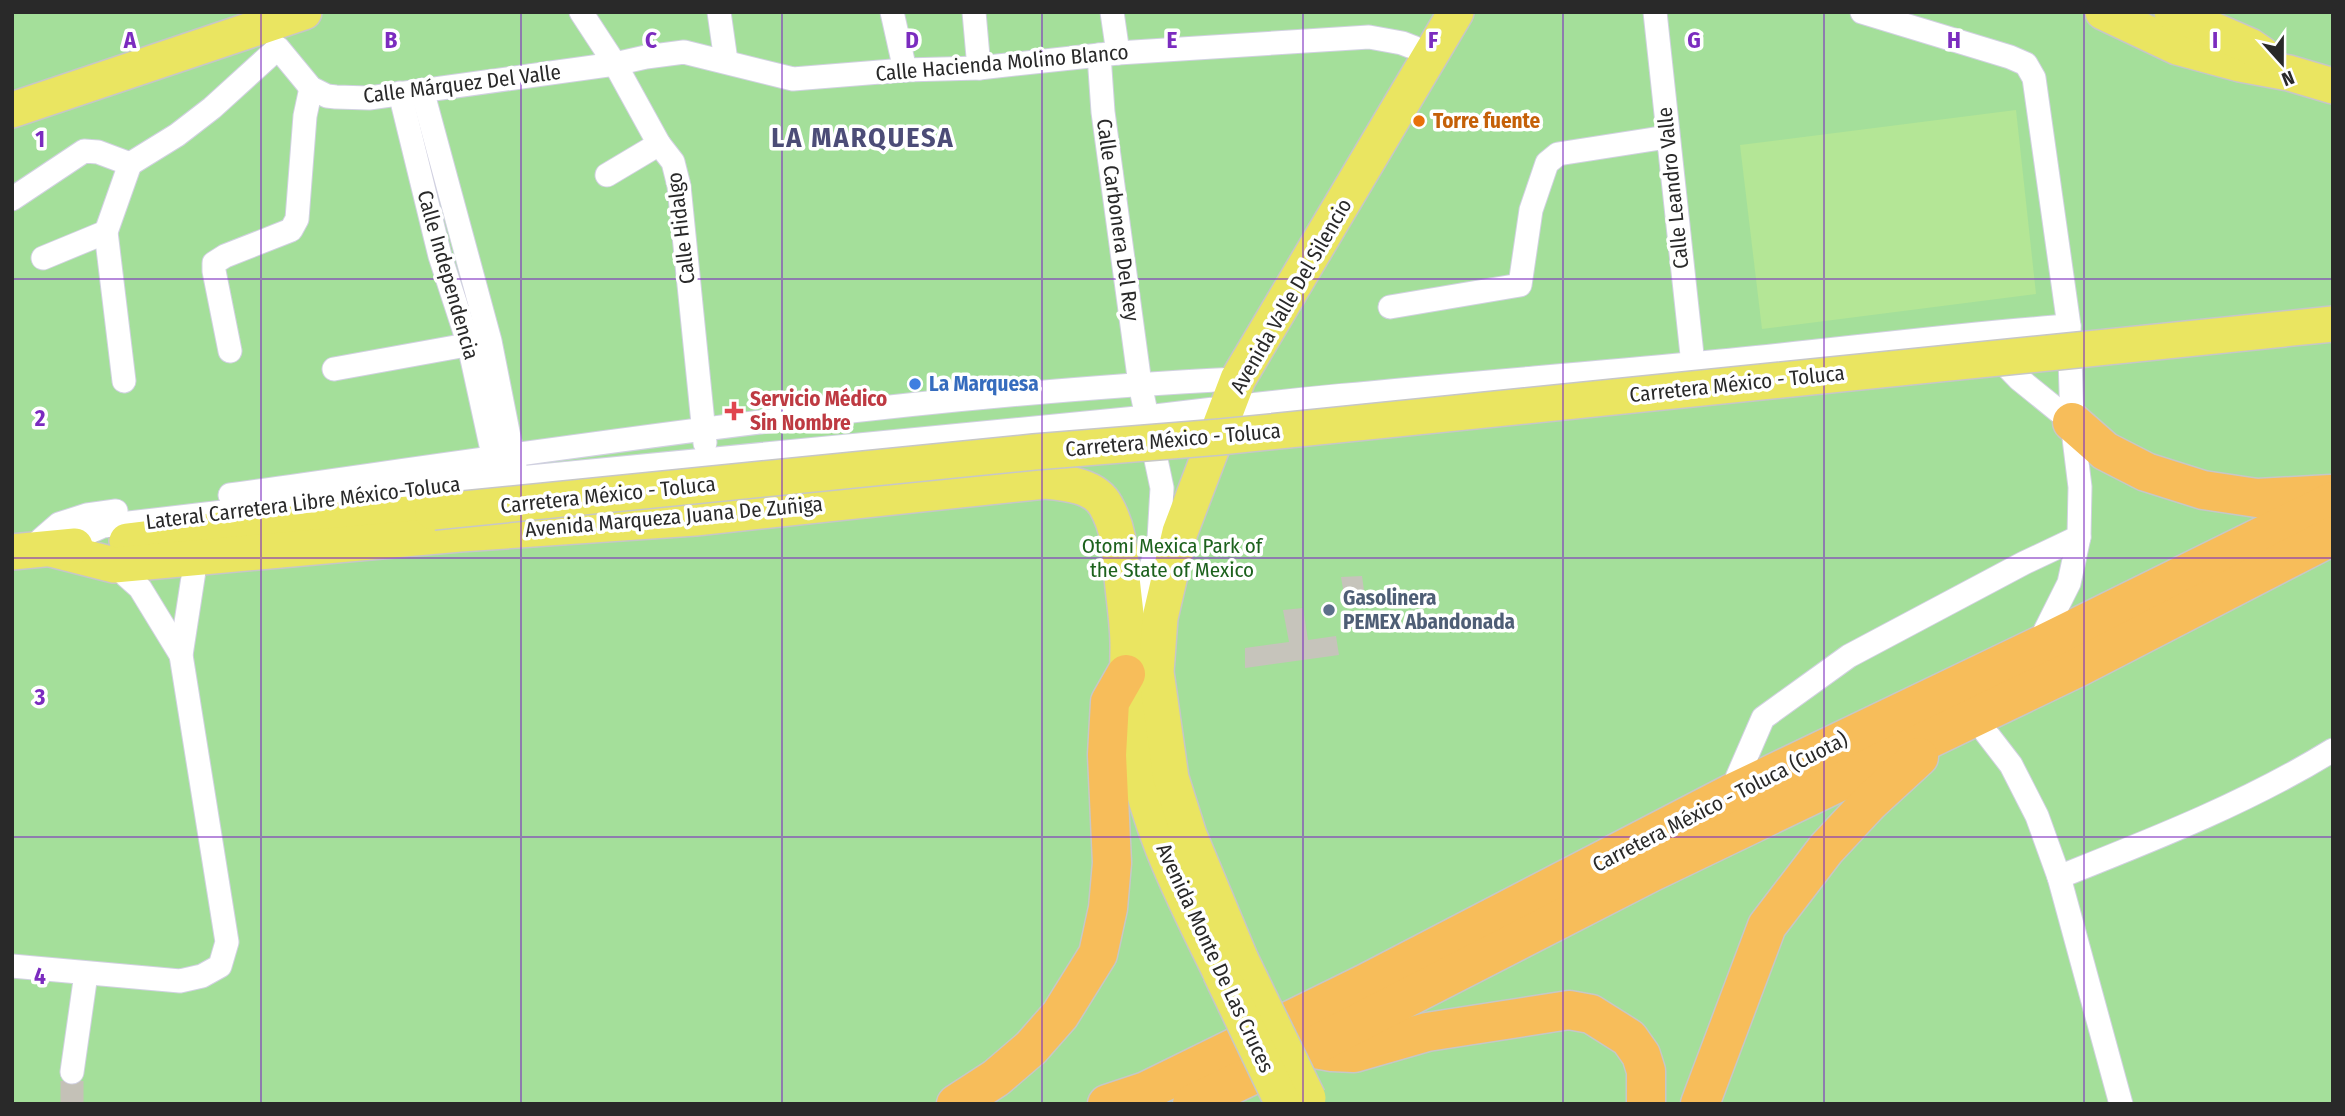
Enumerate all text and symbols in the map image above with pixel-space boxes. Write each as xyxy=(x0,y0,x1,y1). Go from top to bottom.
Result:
text: A xyxy=(123,26,137,54)
text: B xyxy=(385,26,398,54)
text: C xyxy=(645,26,657,54)
text: D xyxy=(905,26,919,54)
text: E xyxy=(1167,26,1178,54)
text: F xyxy=(1428,26,1438,54)
text: G xyxy=(1687,26,1701,54)
text: H xyxy=(1947,26,1961,54)
text: I xyxy=(2212,26,2218,54)
north arrow xyxy=(2247,28,2317,98)
street label: Calle Hacienda Molino Blanco xyxy=(874,39,1130,87)
street label: Calle Márquez Del Valle xyxy=(362,59,562,109)
text: N xyxy=(2278,66,2297,91)
street label: Calle Leandro Valle xyxy=(1652,106,1694,270)
place label: Torre fuente xyxy=(1433,108,1541,134)
marker: Torre fuente xyxy=(1411,113,1427,129)
street label: Calle Carbonera Del Rey xyxy=(1091,117,1145,324)
district label: LA MARQUESA xyxy=(771,121,955,154)
text: 1 xyxy=(35,125,45,153)
street label: Calle Hidalgo xyxy=(661,171,701,285)
street label: Calle Independencia xyxy=(411,187,485,363)
street label: Avenida Valle Del Silencio xyxy=(1225,194,1357,398)
street label: Carretera México - Toluca xyxy=(1628,360,1846,408)
place label: La Marquesa xyxy=(929,371,1039,397)
marker: La Marquesa xyxy=(907,376,923,392)
place label: Servicio Médico Sin Nombre xyxy=(750,386,887,436)
marker: Servicio Médico Sin Nombre xyxy=(724,401,744,421)
text: 2 xyxy=(34,404,46,432)
street label: Carretera México - Toluca xyxy=(1064,418,1282,462)
street label: Lateral Carretera Libre México-Toluca xyxy=(144,471,462,535)
street label: Carretera México - Toluca xyxy=(499,471,717,519)
street label: Avenida Marqueza Juana De Zuñiga xyxy=(524,491,824,543)
park label: Otomi Mexica Park of the State of Mexico xyxy=(1082,533,1264,583)
place label: Gasolinera PEMEX Abandonada xyxy=(1343,585,1515,635)
marker: Gasolinera PEMEX Abandonada xyxy=(1321,602,1337,618)
text: 3 xyxy=(34,683,46,711)
street label: Carretera México - Toluca (Cuota) xyxy=(1588,726,1852,878)
street label: Avenida Monte De Las Cruces xyxy=(1150,839,1280,1077)
text: 4 xyxy=(34,962,46,990)

